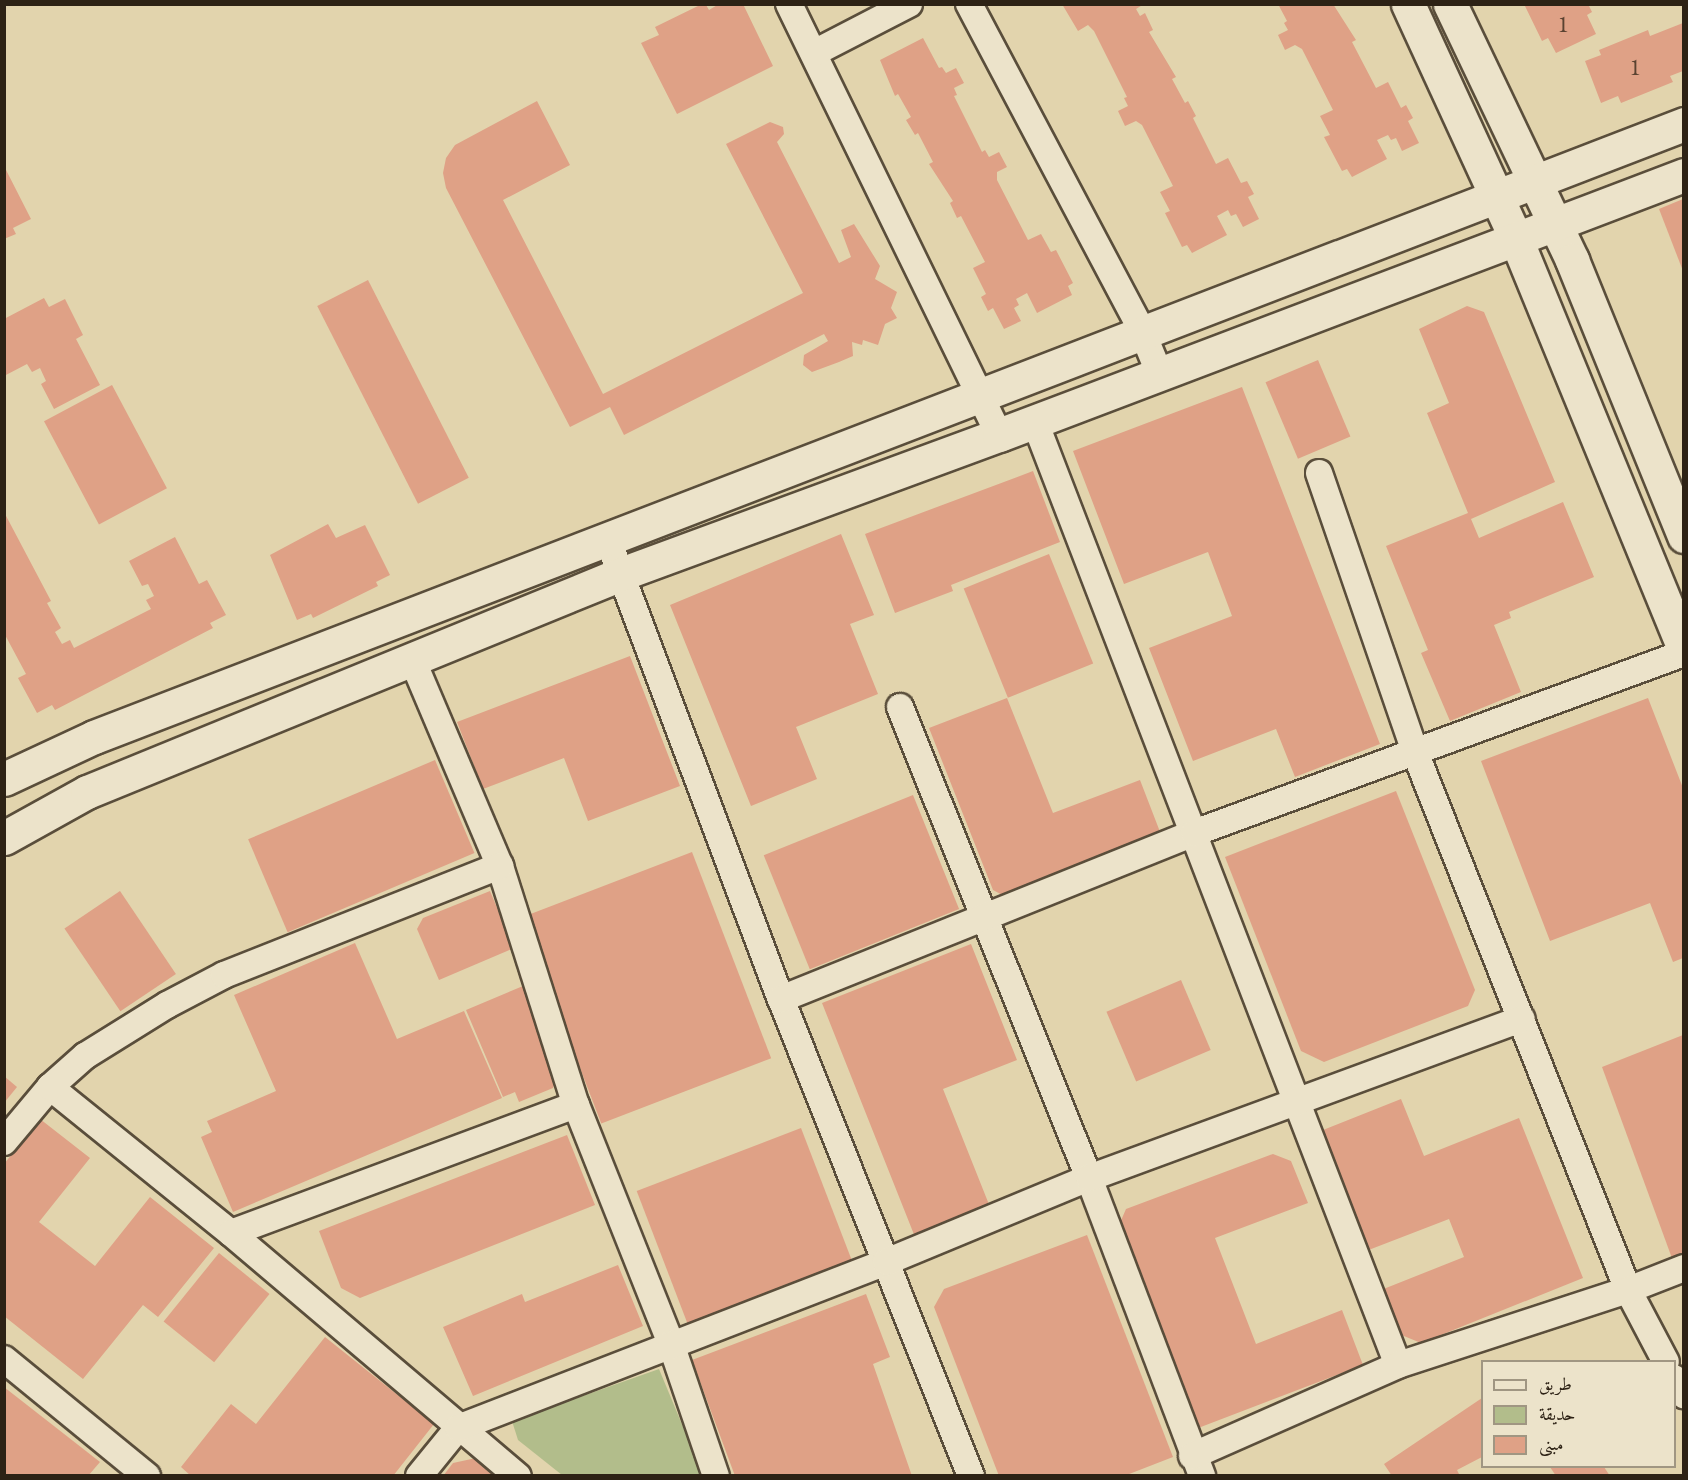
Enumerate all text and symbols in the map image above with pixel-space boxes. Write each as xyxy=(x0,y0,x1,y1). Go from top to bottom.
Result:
house number: 1 xyxy=(1557,10,1569,38)
house number: 1 xyxy=(1629,53,1641,81)
legend xyxy=(1481,1360,1676,1468)
text: طريق xyxy=(1539,1372,1572,1395)
text: حديقة xyxy=(1539,1402,1575,1425)
text: مبنى xyxy=(1539,1432,1564,1455)

